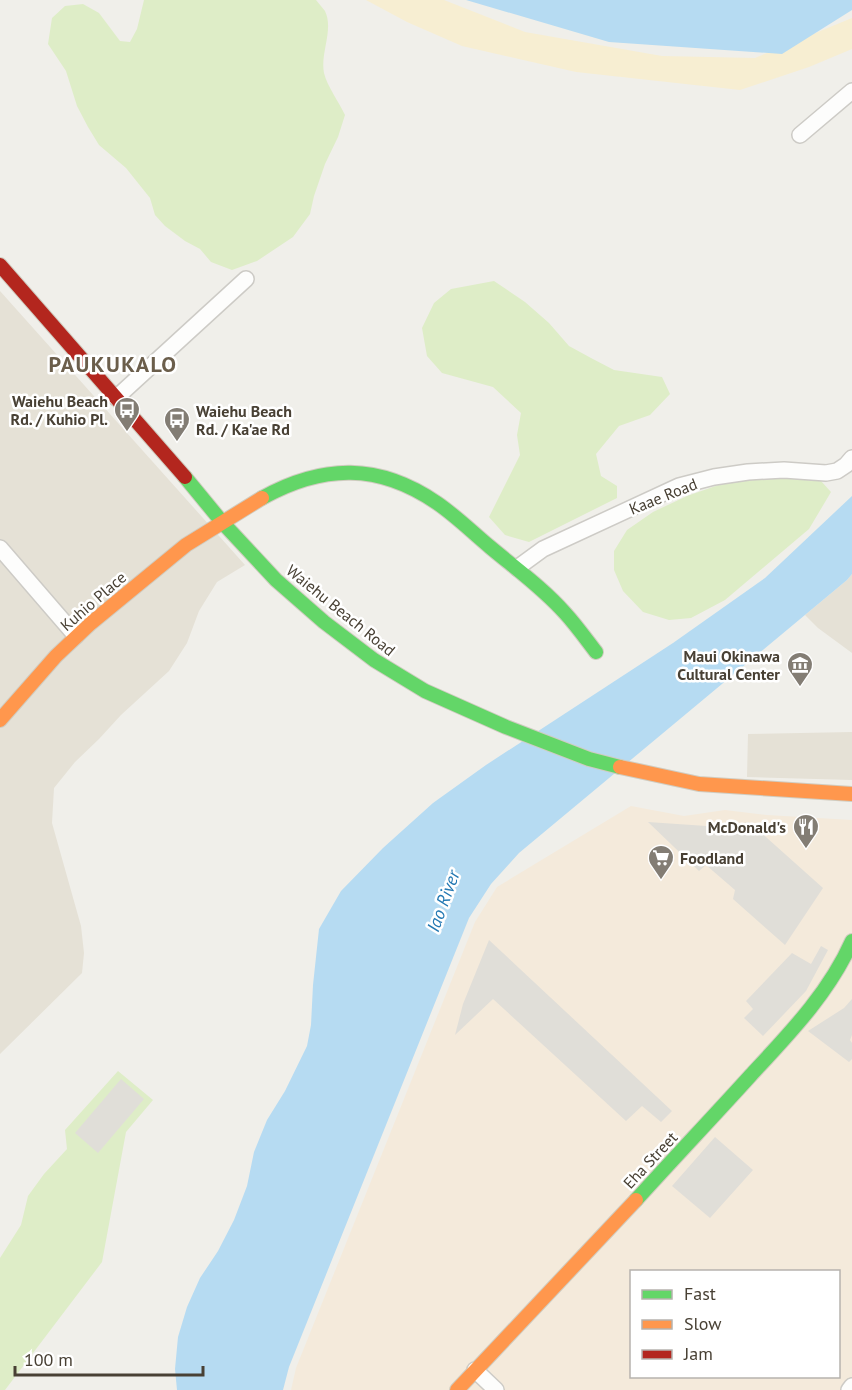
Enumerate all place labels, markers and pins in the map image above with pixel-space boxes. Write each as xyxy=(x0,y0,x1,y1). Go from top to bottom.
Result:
place label: Waiehu Beach Rd. / Kuhio Pl. xyxy=(11,391,108,429)
bus stop icon: Waiehu Beach Rd. / Kuhio Pl. xyxy=(112,395,142,433)
place label: Waiehu Beach Rd. / Ka'ae Rd xyxy=(196,401,292,439)
bus stop icon: Waiehu Beach Rd. / Ka'ae Rd xyxy=(162,405,192,443)
place label: Maui Okinawa Cultural Center xyxy=(677,646,780,684)
museum icon: Maui Okinawa Cultural Center xyxy=(785,650,815,688)
restaurant icon: McDonald's xyxy=(791,812,821,850)
place label: McDonald's xyxy=(708,817,786,837)
supermarket icon: Foodland xyxy=(646,843,676,881)
place label: Foodland xyxy=(680,848,744,868)

